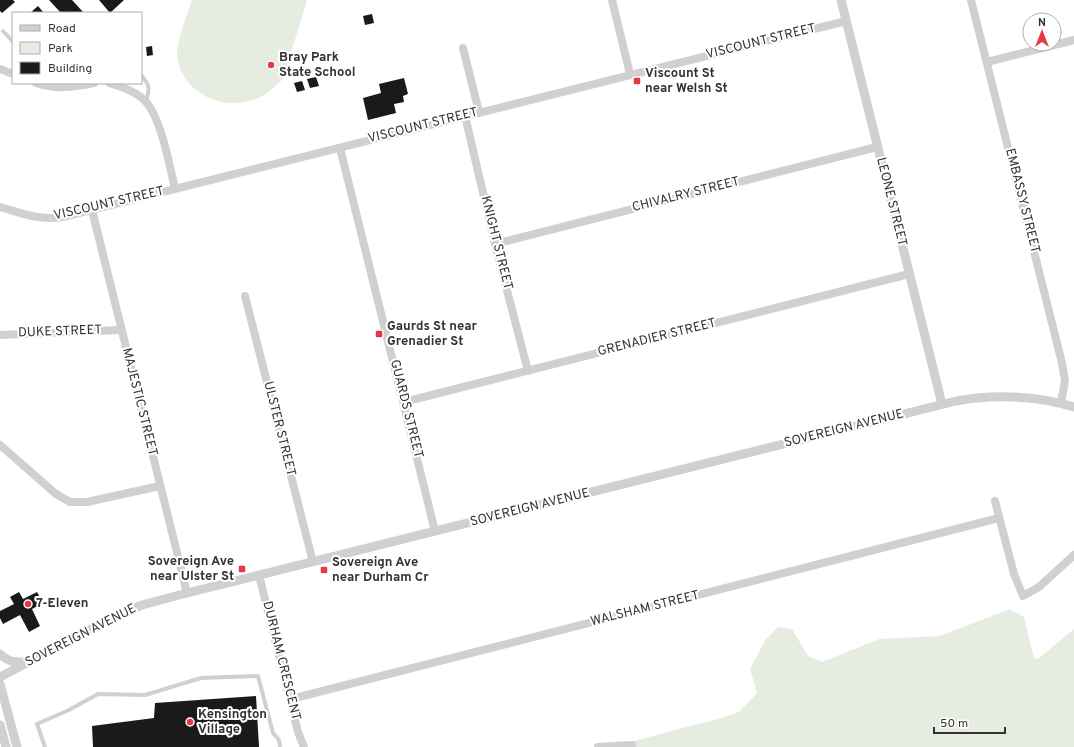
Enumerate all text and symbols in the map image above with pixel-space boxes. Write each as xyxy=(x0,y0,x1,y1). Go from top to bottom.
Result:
legend xyxy=(12,12,142,84)
north arrow xyxy=(1022,12,1062,52)
text: N xyxy=(1038,16,1046,30)
text: Road xyxy=(48,21,76,37)
street label: VISCOUNT STREET xyxy=(704,21,818,63)
text: Park xyxy=(48,41,73,57)
place label: Bray Park State School xyxy=(279,50,356,81)
marker: Bray Park State School xyxy=(266,60,276,70)
text: Building xyxy=(48,61,92,77)
place label: Viscount St near Welsh St xyxy=(645,66,728,97)
marker: Viscount St near Welsh St xyxy=(632,76,642,86)
street label: VISCOUNT STREET xyxy=(366,105,480,147)
street label: EMBASSY STREET xyxy=(1001,147,1043,255)
street label: LEONE STREET xyxy=(872,156,910,248)
street label: CHIVALRY STREET xyxy=(631,174,741,216)
street label: VISCOUNT STREET xyxy=(52,184,166,224)
street label: KNIGHT STREET xyxy=(477,194,515,292)
street label: GRENADIER STREET xyxy=(596,316,718,360)
place label: Gaurds St near Grenadier St xyxy=(387,319,477,350)
street label: DUKE STREET xyxy=(18,323,102,341)
marker: Gaurds St near Grenadier St xyxy=(374,329,384,339)
street label: MAJESTIC STREET xyxy=(118,346,160,458)
street label: GUARDS STREET xyxy=(386,358,426,460)
street label: ULSTER STREET xyxy=(259,380,299,478)
street label: SOVEREIGN AVENUE xyxy=(782,406,906,452)
street label: SOVEREIGN AVENUE xyxy=(468,485,592,531)
place label: Sovereign Ave near Ulster St xyxy=(148,554,234,585)
place label: Sovereign Ave near Durham Cr xyxy=(332,555,429,586)
marker: Sovereign Ave near Ulster St xyxy=(237,564,247,574)
marker: Sovereign Ave near Durham Cr xyxy=(319,565,329,575)
street label: WALSHAM STREET xyxy=(589,588,701,630)
place label: 7-Eleven xyxy=(36,596,89,612)
marker: 7-Eleven xyxy=(23,599,33,609)
street label: DURHAM CRESCENT xyxy=(258,600,304,722)
street label: SOVEREIGN AVENUE xyxy=(23,601,139,671)
place label: Kensington Village xyxy=(198,707,267,738)
scale bar xyxy=(934,709,1005,735)
text: 50 m xyxy=(940,716,968,732)
marker: Kensington Village xyxy=(185,717,195,727)

